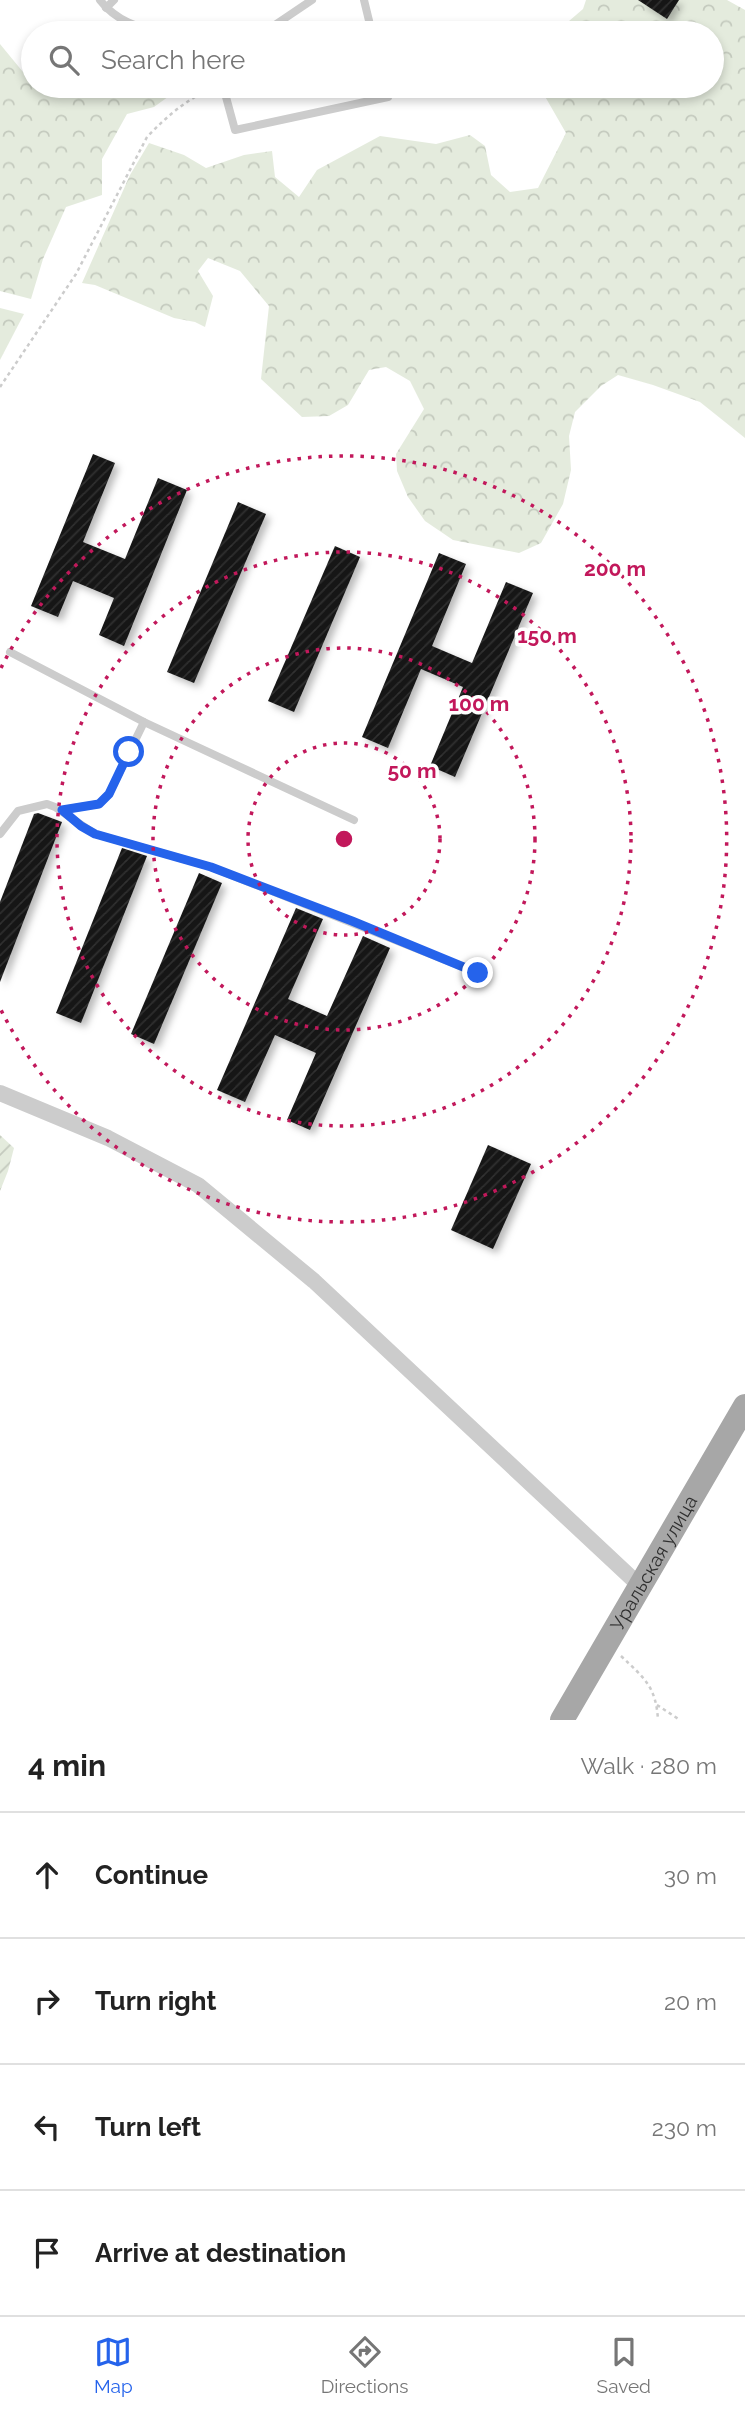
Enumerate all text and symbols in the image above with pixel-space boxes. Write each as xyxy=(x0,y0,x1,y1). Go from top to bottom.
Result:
search box xyxy=(21,21,724,98)
icon: search xyxy=(45,41,83,79)
text: Search here xyxy=(101,45,245,75)
text: 200 m xyxy=(584,556,646,581)
text: 150 m xyxy=(517,623,577,648)
text: 100 m xyxy=(449,691,509,716)
route start xyxy=(113,736,144,767)
text: 50 m xyxy=(387,758,437,783)
centre of rings xyxy=(332,827,356,851)
route end xyxy=(462,957,493,988)
street label: Уральская улица xyxy=(606,1491,702,1634)
text: 4 min xyxy=(28,1748,106,1783)
text: Walk · 280 m xyxy=(580,1752,717,1779)
icon: ahead xyxy=(28,1856,66,1894)
text: Continue xyxy=(95,1860,208,1890)
text: 30 m xyxy=(664,1862,717,1889)
icon: right xyxy=(28,1982,66,2020)
text: Turn right xyxy=(95,1986,216,2016)
text: 20 m xyxy=(664,1988,717,2015)
icon: left xyxy=(28,2108,66,2146)
text: Turn left xyxy=(95,2112,201,2142)
text: 230 m xyxy=(652,2114,717,2141)
icon: arrive xyxy=(28,2234,66,2272)
text: Arrive at destination xyxy=(95,2238,346,2268)
tab: Map xyxy=(94,2333,133,2397)
tab: Directions xyxy=(321,2333,409,2397)
tab: Saved xyxy=(597,2333,651,2397)

